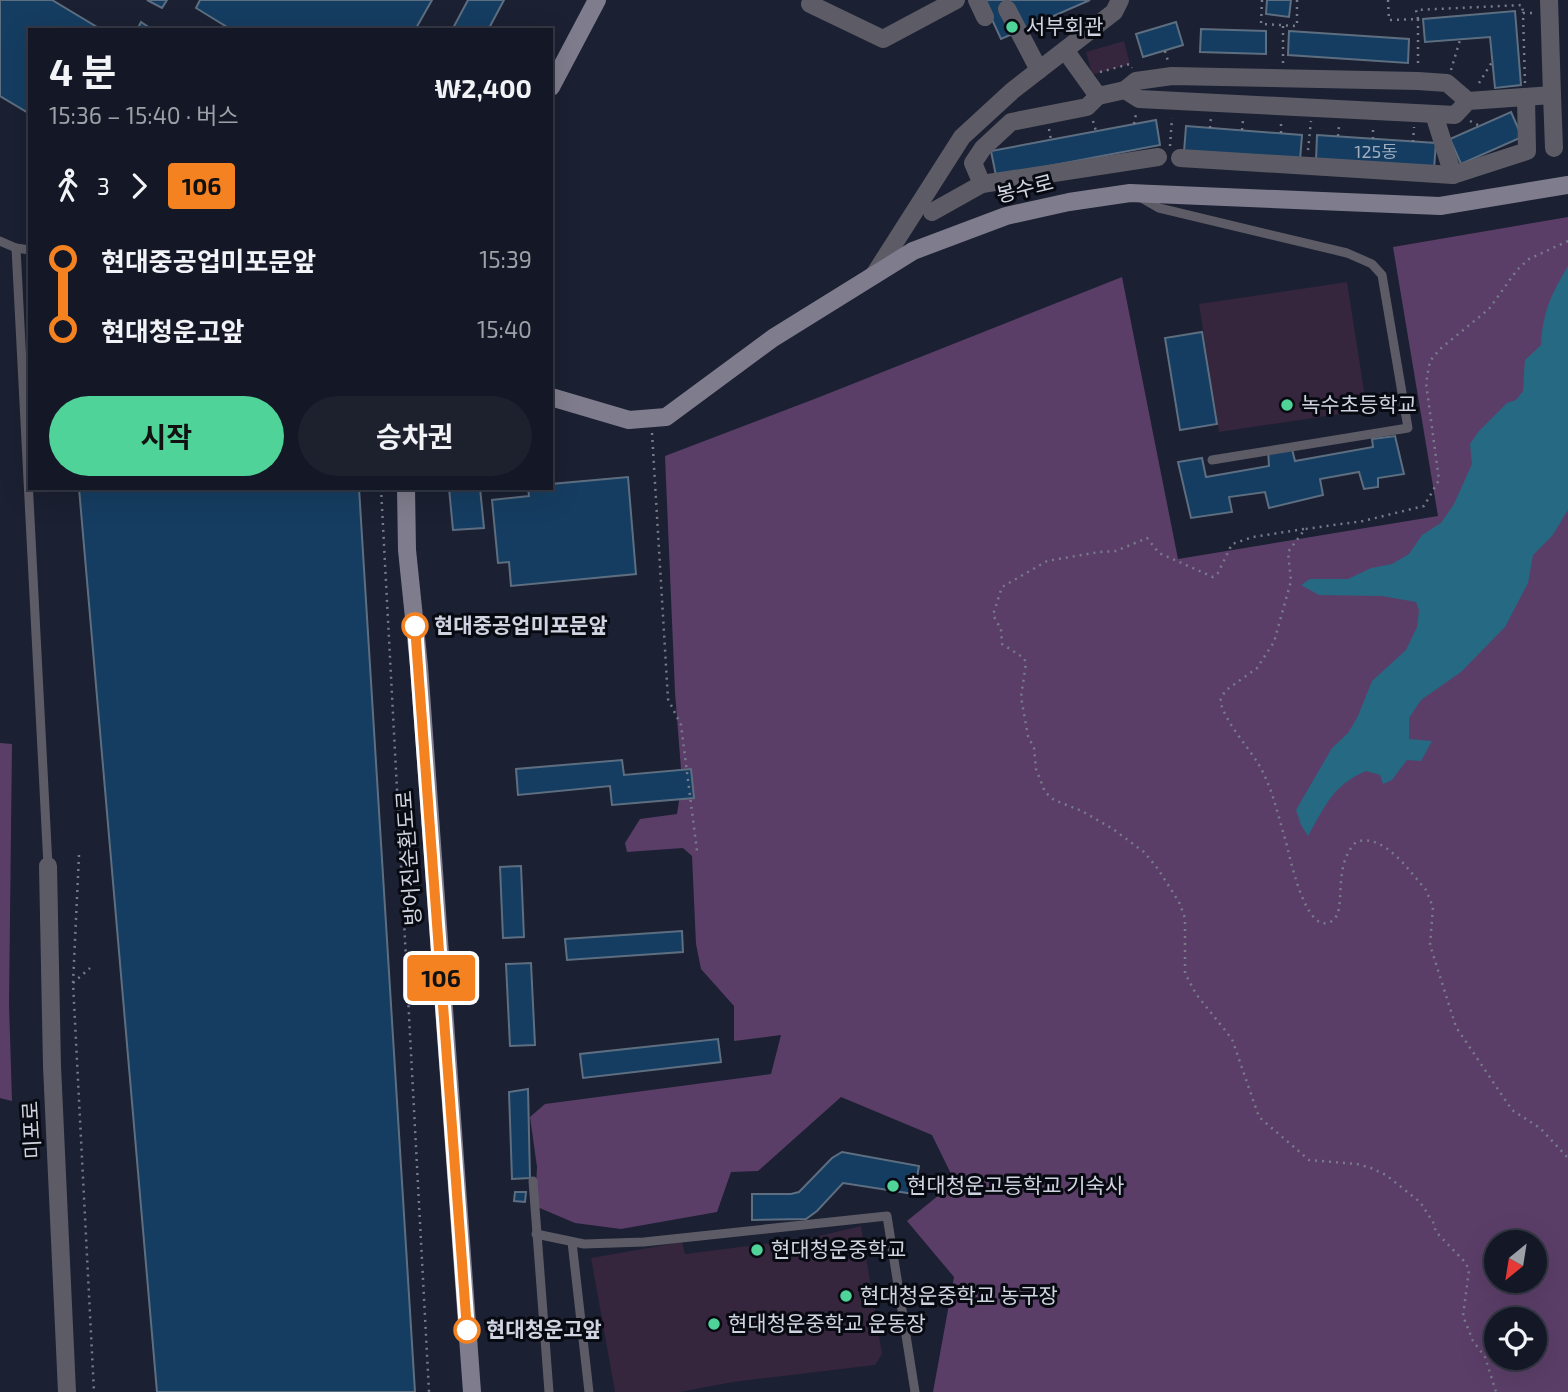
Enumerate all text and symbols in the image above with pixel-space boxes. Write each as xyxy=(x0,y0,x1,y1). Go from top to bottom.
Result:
place label: 서부회관 xyxy=(1026,13,1103,38)
marker: 서부회관 xyxy=(1004,19,1020,35)
text: 4 분 xyxy=(49,48,116,94)
text: ₩2,400 xyxy=(435,72,532,103)
text: 15:36 – 15:40 · 버스 xyxy=(49,101,239,129)
house number: 125동 xyxy=(1354,140,1398,162)
icon: walk xyxy=(49,167,87,205)
icon: forward xyxy=(120,167,158,205)
street label: 봉수로 xyxy=(993,168,1056,207)
text: 106 xyxy=(182,171,221,200)
text: 3 xyxy=(97,172,110,200)
text: 현대중공업미포문앞 xyxy=(101,245,316,276)
text: 15:39 xyxy=(479,245,532,273)
text: 현대청운고앞 xyxy=(101,315,245,346)
text: 15:40 xyxy=(477,315,532,343)
place label: 녹수초등학교 xyxy=(1301,391,1417,416)
button: 시작 xyxy=(49,396,284,476)
button: 승차권 xyxy=(298,396,532,476)
marker: 녹수초등학교 xyxy=(1279,397,1295,413)
place label: 현대중공업미포문앞 xyxy=(434,612,608,637)
marker: 현대중공업미포문앞 xyxy=(402,613,428,639)
street label: 방어진순환도로 xyxy=(390,790,425,926)
line badge: 106 xyxy=(401,955,481,1001)
text: 106 xyxy=(421,963,461,992)
street label: 미포로 xyxy=(17,1100,45,1160)
place label: 현대청운고등학교 기숙사 xyxy=(907,1172,1124,1197)
marker: 현대청운고등학교 기숙사 xyxy=(885,1178,901,1194)
north arrow xyxy=(1484,1230,1547,1293)
map controls xyxy=(1484,1230,1547,1370)
place label: 현대청운중학교 xyxy=(771,1236,906,1261)
marker: 현대청운중학교 xyxy=(749,1242,765,1258)
place label: 현대청운중학교 농구장 xyxy=(860,1282,1058,1307)
marker: 현대청운중학교 농구장 xyxy=(838,1288,854,1304)
button: locate xyxy=(1484,1307,1547,1370)
place label: 현대청운중학교 운동장 xyxy=(728,1310,926,1335)
place label: 현대청운고앞 xyxy=(486,1316,602,1341)
marker: 현대청운중학교 운동장 xyxy=(706,1316,722,1332)
marker: 현대청운고앞 xyxy=(454,1317,480,1343)

